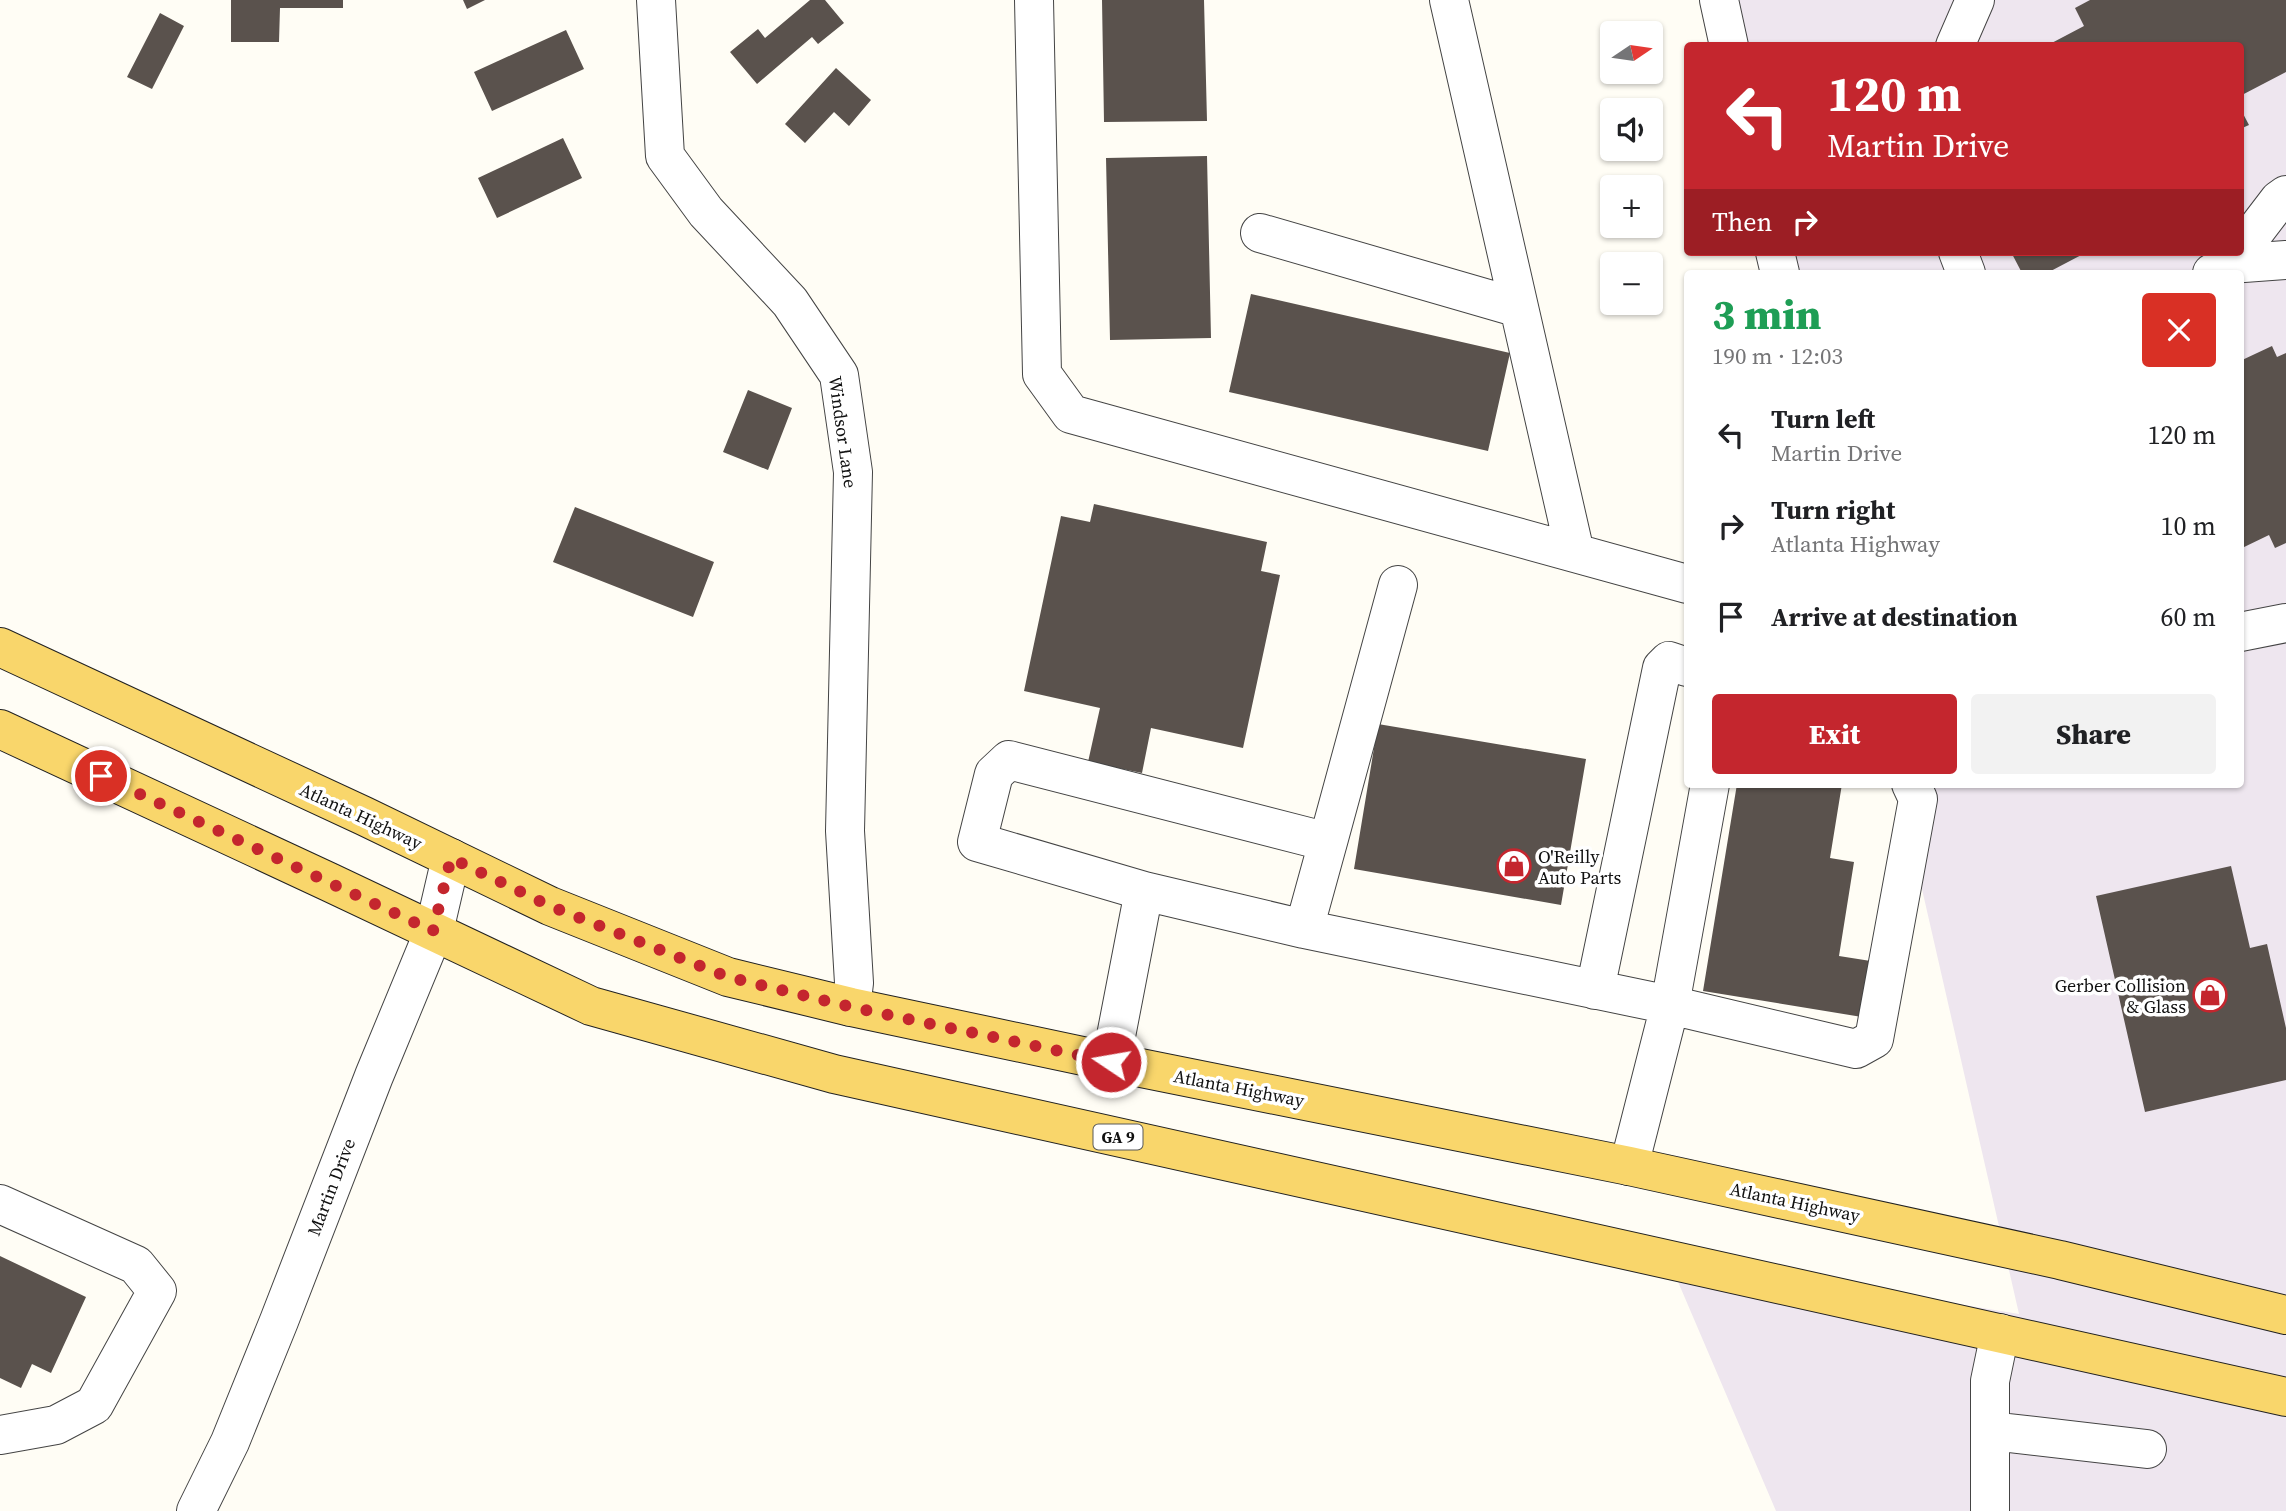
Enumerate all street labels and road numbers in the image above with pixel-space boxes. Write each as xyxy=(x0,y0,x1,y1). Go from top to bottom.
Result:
street label: Windsor Lane xyxy=(823,374,863,490)
street label: Atlanta Highway xyxy=(296,777,427,856)
street label: Atlanta Highway xyxy=(1172,1063,1307,1113)
road number: GA 9 xyxy=(1094,1124,1142,1149)
street label: Martin Drive xyxy=(301,1135,361,1239)
street label: Atlanta Highway xyxy=(1728,1176,1863,1228)

